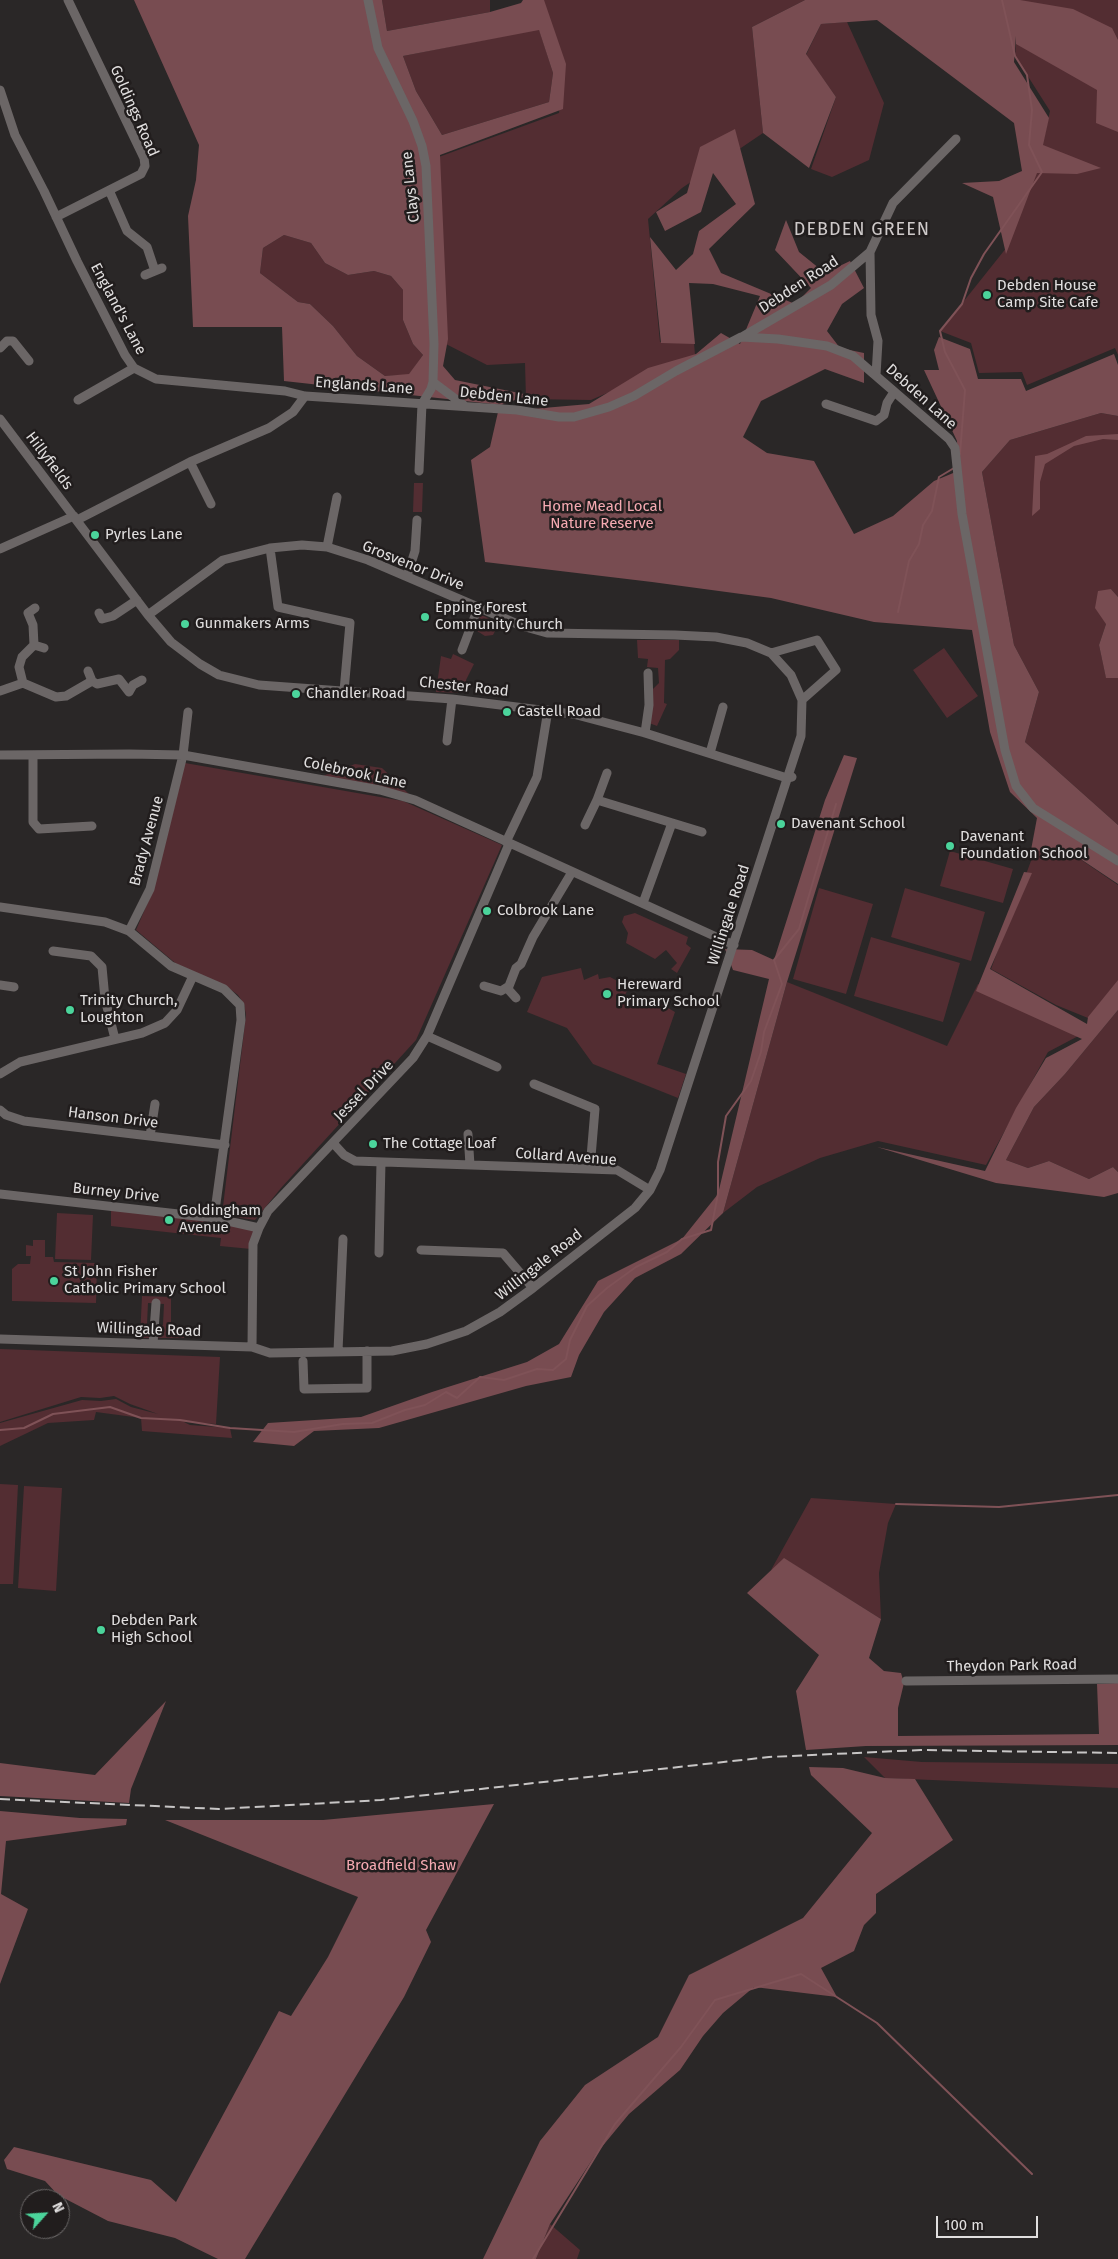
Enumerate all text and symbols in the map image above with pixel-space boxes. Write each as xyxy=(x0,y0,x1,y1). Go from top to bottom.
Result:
street label: Goldings Road xyxy=(106,63,162,159)
street label: Clays Lane xyxy=(398,151,424,223)
district label: DEBDEN GREEN xyxy=(792,219,932,241)
street label: Debden Road xyxy=(756,253,842,317)
street label: England's Lane xyxy=(86,260,150,358)
place label: Debden House Camp Site Cafe xyxy=(997,277,1098,312)
marker: Debden House Camp Site Cafe xyxy=(981,289,993,301)
street label: Debden Lane xyxy=(882,361,960,433)
street label: Englands Lane xyxy=(314,374,414,398)
street label: Debden Lane xyxy=(459,383,549,411)
street label: Hillyfields xyxy=(21,429,77,493)
park label: Home Mead Local Nature Reserve xyxy=(542,498,662,533)
place label: Pyrles Lane xyxy=(105,526,183,544)
marker: Pyrles Lane xyxy=(89,529,101,541)
street label: Grosvenor Drive xyxy=(359,537,467,595)
place label: Epping Forest Community Church xyxy=(435,599,563,634)
marker: Epping Forest Community Church xyxy=(419,611,431,623)
place label: Gunmakers Arms xyxy=(195,615,310,633)
marker: Gunmakers Arms xyxy=(179,618,191,630)
street label: Chester Road xyxy=(418,673,510,701)
place label: Chandler Road xyxy=(306,685,406,703)
marker: Chandler Road xyxy=(290,688,302,700)
place label: Castell Road xyxy=(517,703,601,721)
marker: Castell Road xyxy=(501,706,513,718)
street label: Colebrook Lane xyxy=(302,753,408,793)
street label: Brady Avenue xyxy=(126,794,168,888)
place label: Davenant School xyxy=(791,815,905,833)
marker: Davenant School xyxy=(775,818,787,830)
place label: Davenant Foundation School xyxy=(960,828,1087,863)
marker: Davenant Foundation School xyxy=(944,840,956,852)
street label: Willingale Road xyxy=(704,862,754,968)
place label: Colbrook Lane xyxy=(497,902,594,920)
marker: Colbrook Lane xyxy=(481,905,493,917)
place label: Hereward Primary School xyxy=(617,976,720,1011)
marker: Hereward Primary School xyxy=(601,988,613,1000)
place label: Trinity Church, Loughton xyxy=(80,992,178,1027)
marker: Trinity Church, Loughton xyxy=(64,1004,76,1016)
street label: Jessel Drive xyxy=(330,1057,398,1125)
street label: Hanson Drive xyxy=(67,1104,159,1132)
place label: The Cottage Loaf xyxy=(383,1135,496,1153)
marker: The Cottage Loaf xyxy=(367,1138,379,1150)
street label: Collard Avenue xyxy=(515,1144,617,1170)
street label: Burney Drive xyxy=(72,1179,160,1207)
place label: Goldingham Avenue xyxy=(179,1202,261,1237)
marker: Goldingham Avenue xyxy=(163,1214,175,1226)
street label: Willingale Road xyxy=(492,1226,586,1304)
place label: St John Fisher Catholic Primary School xyxy=(64,1263,226,1298)
marker: St John Fisher Catholic Primary School xyxy=(48,1275,60,1287)
street label: Willingale Road xyxy=(96,1319,202,1341)
place label: Debden Park High School xyxy=(111,1612,197,1647)
marker: Debden Park High School xyxy=(95,1624,107,1636)
street label: Theydon Park Road xyxy=(947,1656,1077,1676)
park label: Broadfield Shaw xyxy=(346,1857,456,1875)
north arrow xyxy=(20,2189,70,2239)
text: N xyxy=(48,2200,68,2216)
scale bar xyxy=(938,2206,1040,2238)
text: 100 m xyxy=(944,2216,984,2234)

